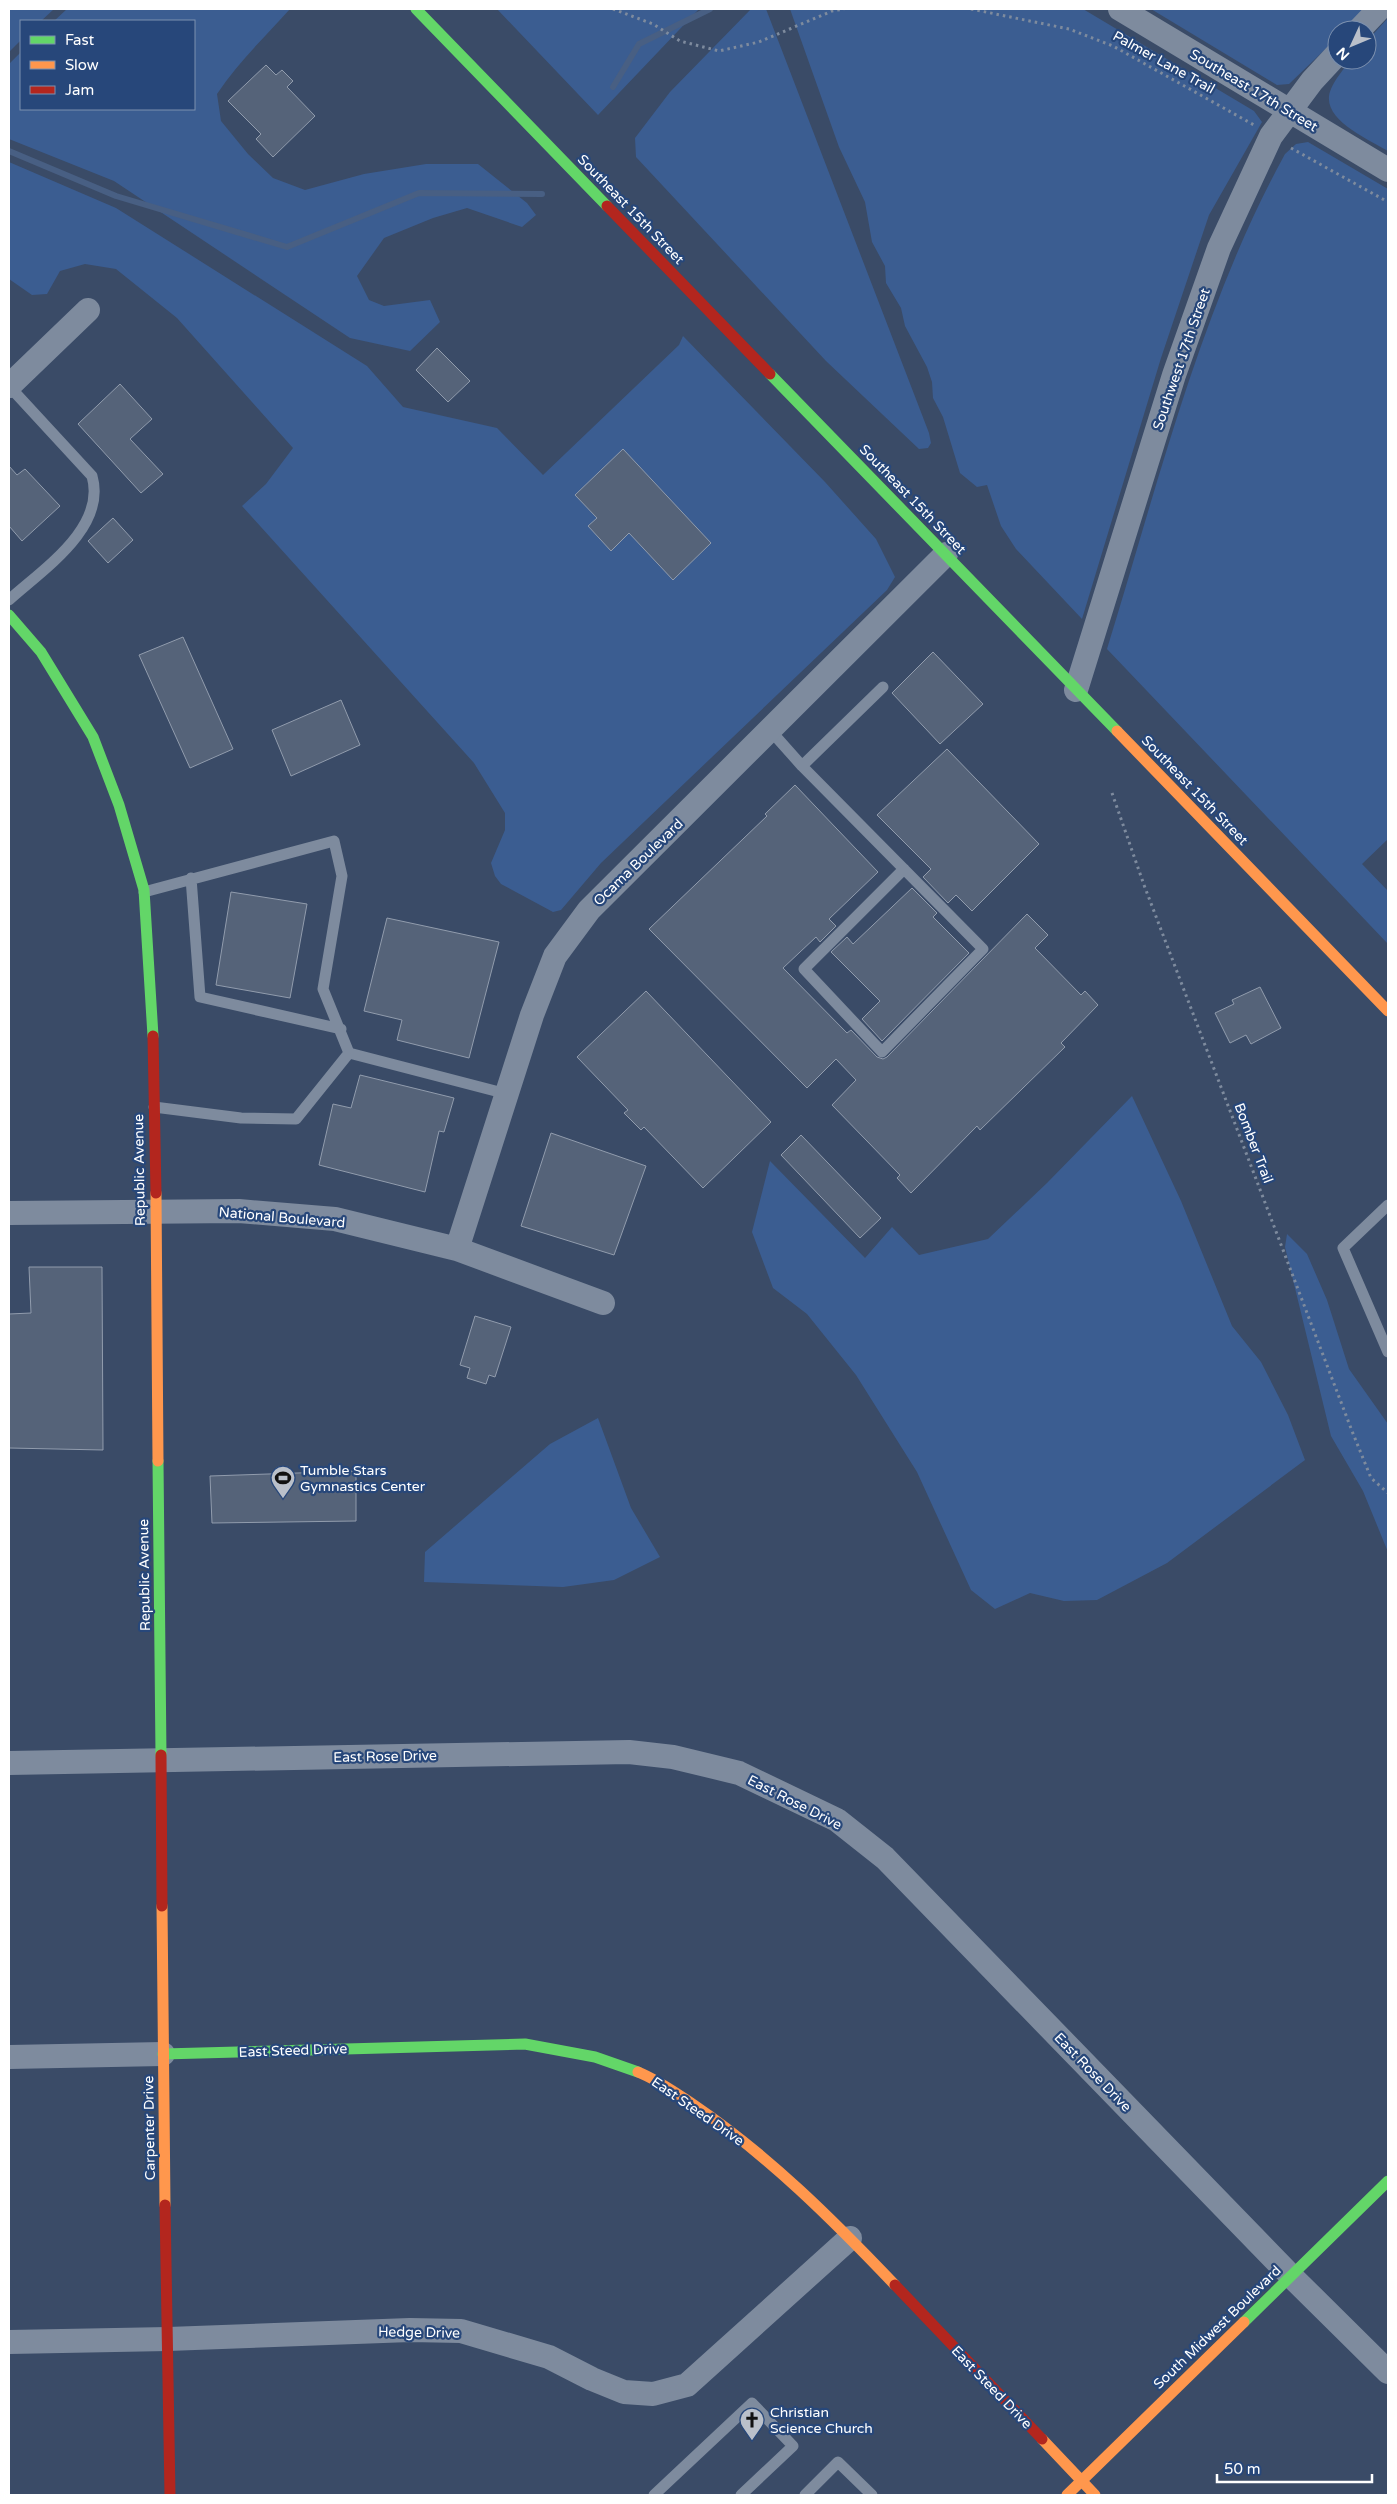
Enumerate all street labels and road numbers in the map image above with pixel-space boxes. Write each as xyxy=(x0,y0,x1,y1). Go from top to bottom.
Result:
street label: Palmer Lane Trail xyxy=(1110,27,1218,98)
street label: Southeast 17th Street xyxy=(1187,46,1321,136)
street label: Southeast 15th Street xyxy=(574,151,688,268)
street label: Southwest 17th Street xyxy=(1149,285,1214,432)
street label: Southeast 15th Street xyxy=(856,441,970,558)
street label: Southeast 15th Street xyxy=(1138,732,1252,849)
street label: Ocama Boulevard xyxy=(590,815,687,909)
street label: Bomber Trail xyxy=(1230,1101,1277,1186)
street label: Republic Avenue xyxy=(130,1114,149,1226)
street label: National Boulevard xyxy=(218,1203,346,1232)
street label: Republic Avenue xyxy=(135,1519,154,1631)
street label: East Rose Drive xyxy=(333,1747,437,1766)
street label: East Rose Drive xyxy=(745,1771,845,1834)
street label: East Rose Drive xyxy=(1051,2029,1135,2116)
street label: East Steed Drive xyxy=(238,2040,348,2061)
street label: East Steed Drive xyxy=(648,2073,747,2150)
street label: Carpenter Drive xyxy=(140,2075,159,2180)
street label: South Midwest Boulevard xyxy=(1150,2262,1285,2393)
street label: Hedge Drive xyxy=(378,2323,460,2342)
street label: East Steed Drive xyxy=(948,2342,1036,2432)

